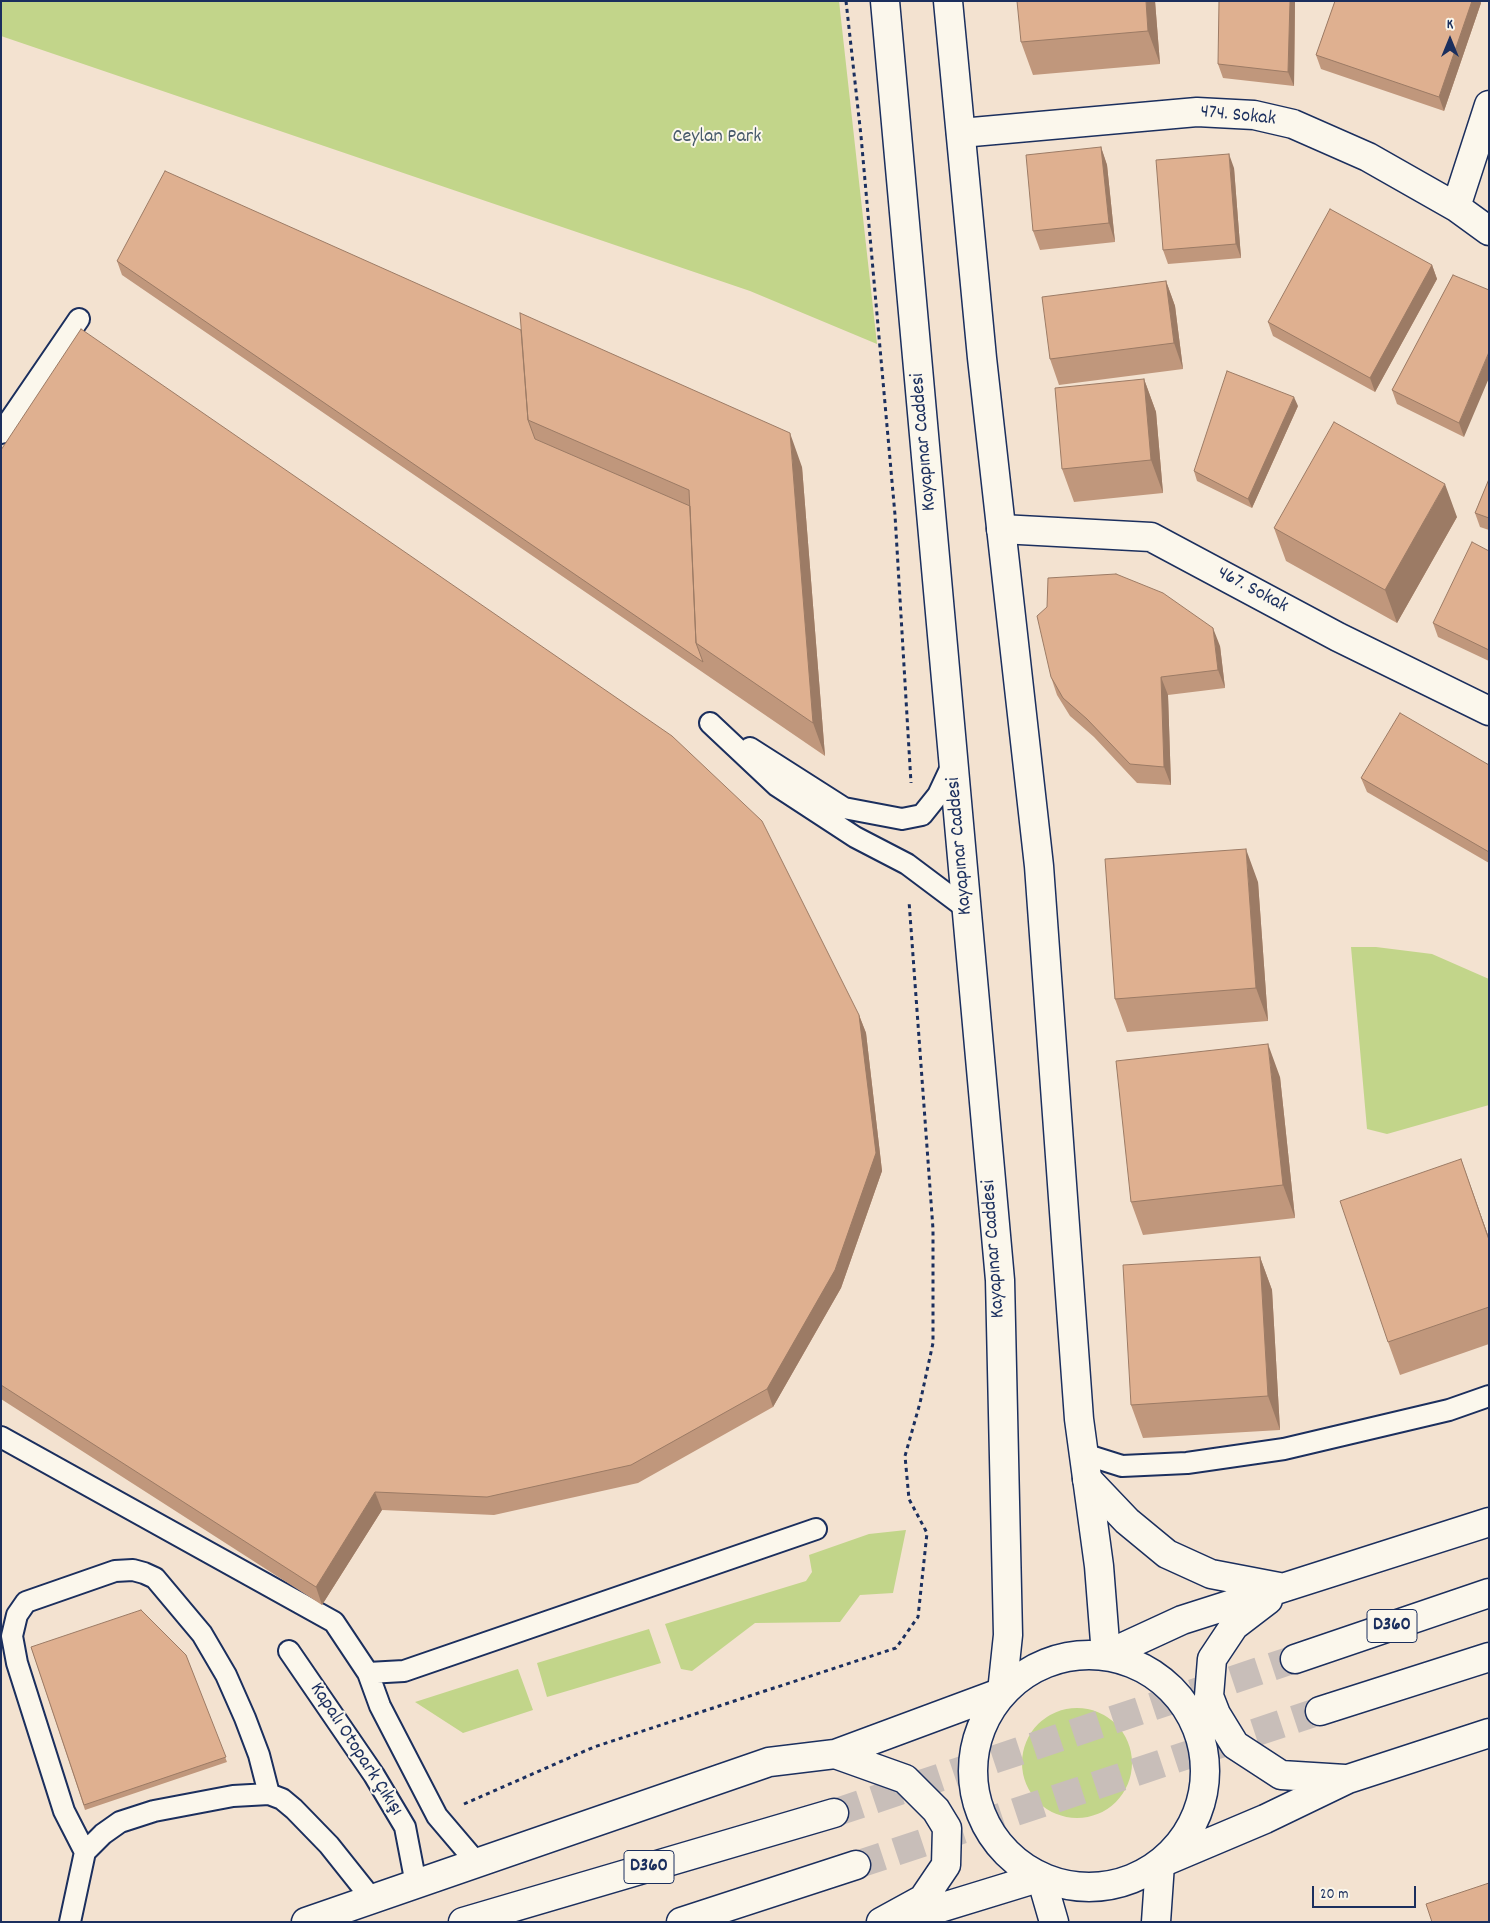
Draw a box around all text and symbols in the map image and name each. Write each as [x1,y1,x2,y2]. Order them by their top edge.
north arrow [1425,15,1475,65]
text: K [1447,15,1453,35]
street label: 474. Sokak [1199,101,1277,133]
park label: Ceylan Park [673,126,761,150]
street label: Kayapınar Caddesi [907,372,943,512]
street label: 467. Sokak [1212,562,1292,620]
street label: Kayapınar Caddesi [943,776,979,916]
street label: Kayapınar Caddesi [978,1179,1012,1319]
road number: D360 [1367,1610,1417,1642]
street label: Kapalı Otopark Çıkışı [303,1679,407,1821]
road number: D360 [624,1850,674,1884]
scale bar [1315,1876,1419,1908]
text: 20 m [1320,1884,1348,1906]

